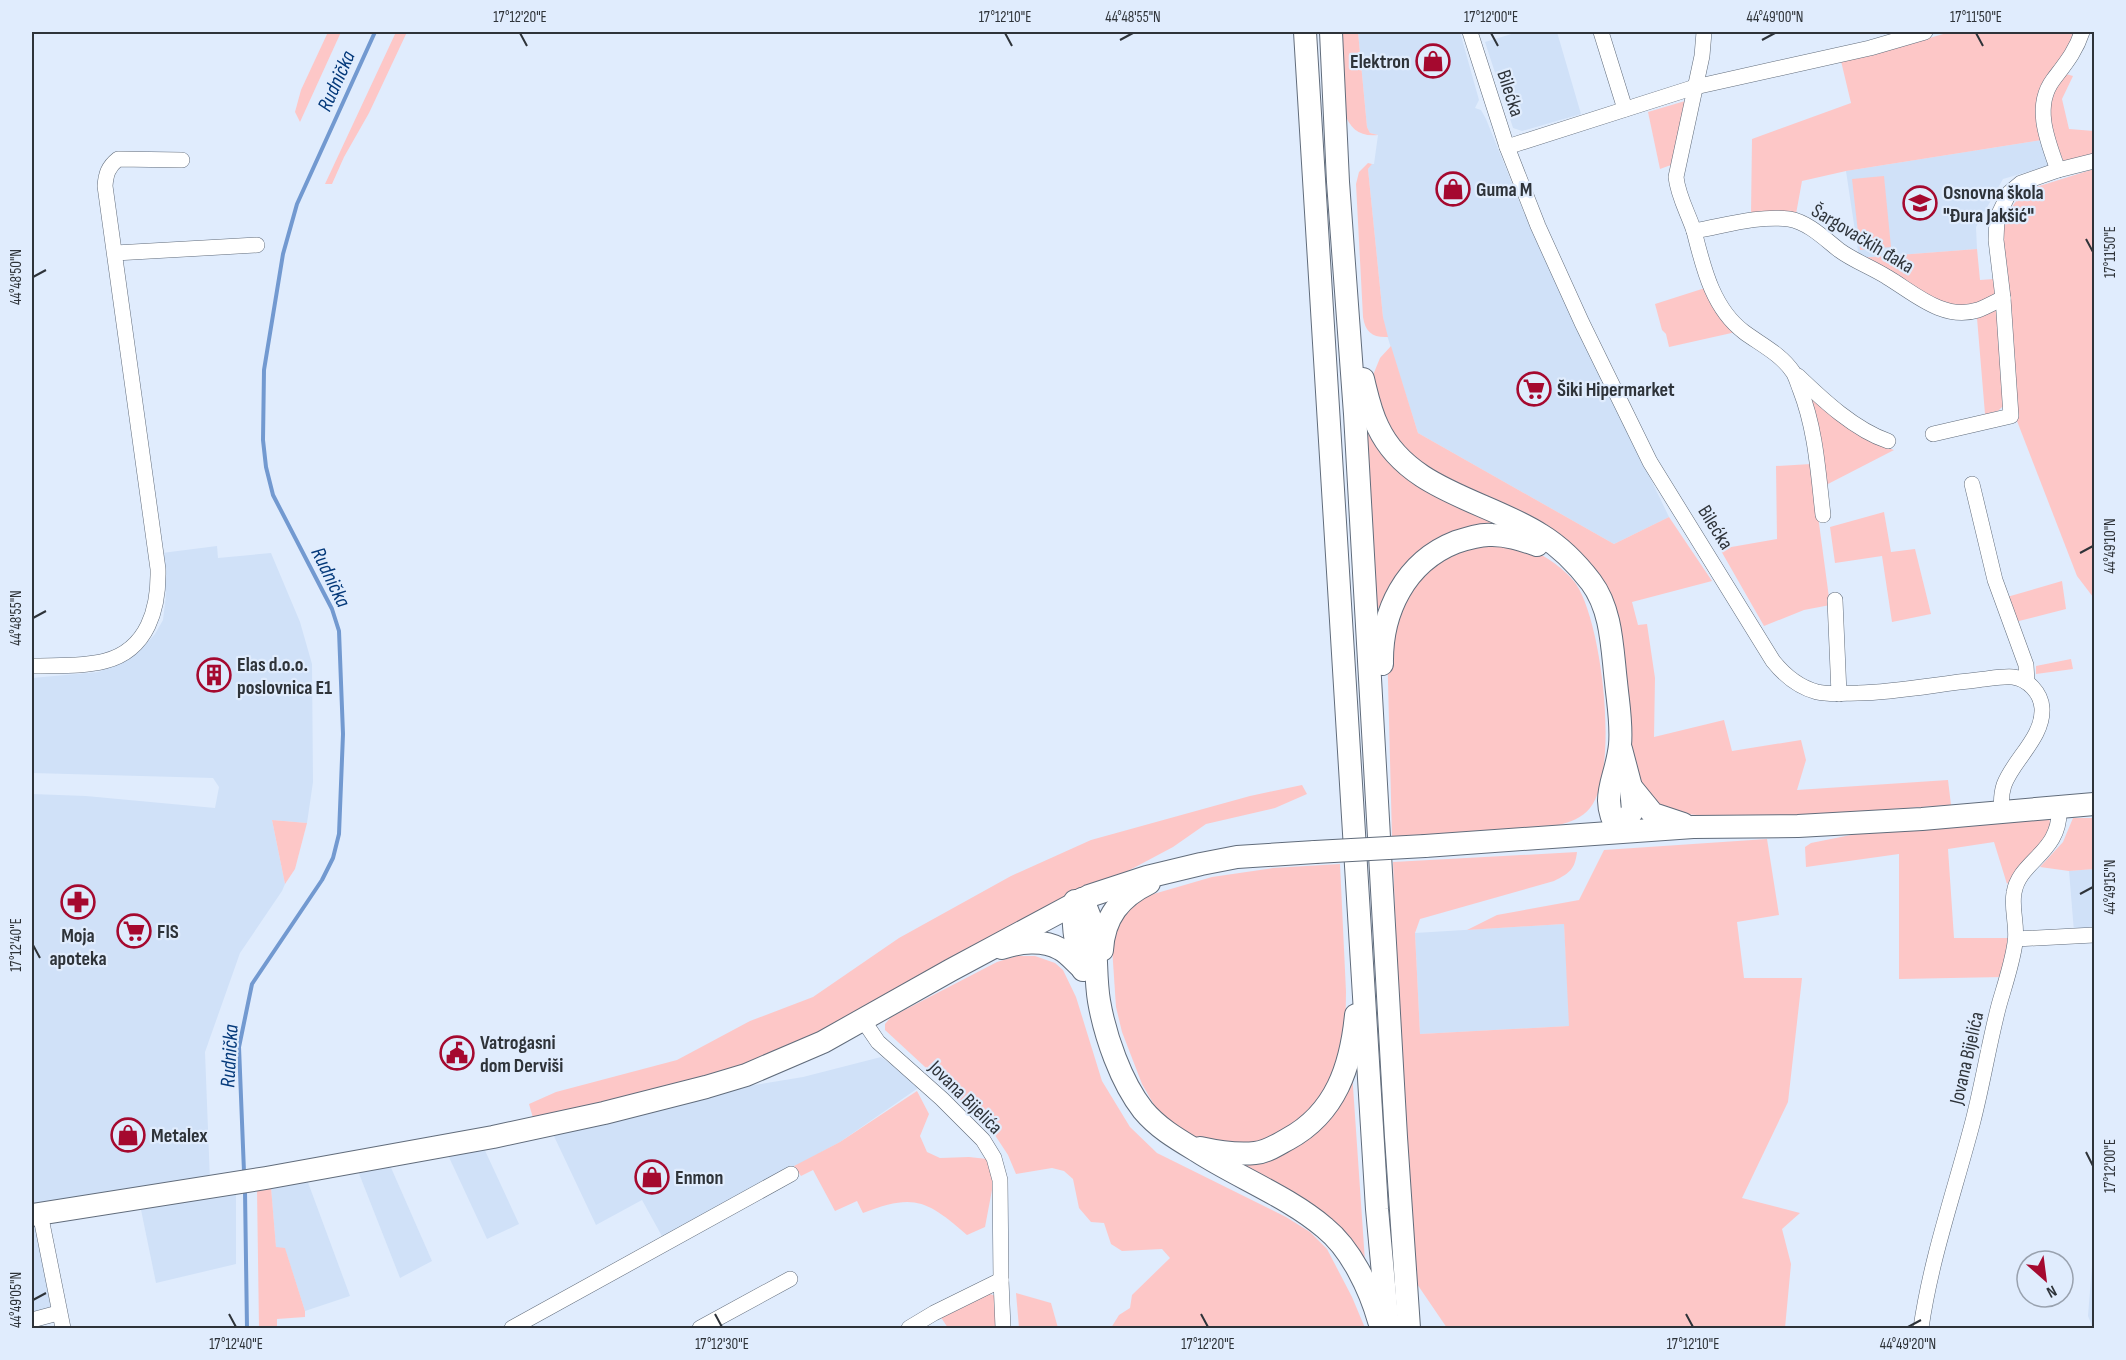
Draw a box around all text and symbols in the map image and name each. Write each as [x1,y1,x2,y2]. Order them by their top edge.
text: 17°12'20"E [493,8,547,27]
text: 17°12'10"E [979,8,1031,27]
text: 44°48'55"N [1105,8,1161,27]
text: 17°12'00"E [1464,8,1518,27]
text: 44°49'00"N [1747,8,1803,27]
text: 17°11'50"E [1950,8,2002,27]
shop icon: Elektron [1415,43,1451,79]
water label: Rudnička [312,47,361,115]
place label: Elektron [1350,50,1410,74]
street label: Bilećka [1491,67,1529,120]
shop icon: Guma M [1435,171,1471,207]
place label: Guma M [1476,178,1532,202]
place label: Osnovna škola "Đura Jakšić" [1943,181,2044,228]
school or university icon: Osnovna škola "Đura Jakšić" [1902,185,1938,221]
street label: Šargovačkih đaka [1807,199,1918,279]
text: 17°11'50"E [2101,226,2120,278]
text: 44°48'50"N [7,249,26,305]
supermarket icon: Šiki Hipermarket [1516,371,1552,407]
place label: Šiki Hipermarket [1557,378,1675,402]
street label: Bilećka [1692,501,1738,554]
text: 44°49'10"N [2101,518,2120,574]
water label: Rudnička [305,543,356,612]
text: 44°48'55"N [7,590,26,646]
place label: Elas d.o.o. poslovnica E1 [237,653,332,700]
building icon: Elas d.o.o. poslovnica E1 [196,657,232,693]
text: 44°49'15"N [2101,860,2120,914]
pharmacy icon: Moja apoteka [60,884,96,920]
supermarket icon: FIS [116,913,152,949]
text: 17°12'40"E [7,918,26,972]
place label: FIS [157,920,179,944]
place label: Moja apoteka [49,924,107,971]
street label: Jovana Bijelića [1944,1010,1989,1108]
water label: Rudnička [215,1023,244,1088]
place label: Vatrogasni dom Derviši [480,1031,563,1078]
public building icon: Vatrogasni dom Derviši [439,1035,475,1071]
street label: Jovana Bijelića [923,1055,1007,1140]
shop icon: Metalex [110,1117,146,1153]
place label: Metalex [151,1124,208,1148]
text: 17°12'00"E [2101,1139,2120,1193]
shop icon: Enmon [634,1159,670,1195]
place label: Enmon [675,1166,723,1190]
north arrow [2015,1249,2075,1309]
text: 44°49'05"N [7,1272,26,1328]
text: N [2043,1281,2060,1301]
text: 17°12'40"E [209,1335,263,1354]
text: 17°12'30"E [695,1335,749,1354]
text: 17°12'20"E [1181,1335,1235,1354]
text: 17°12'10"E [1667,1335,1719,1354]
text: 44°49'20"N [1880,1335,1936,1354]

